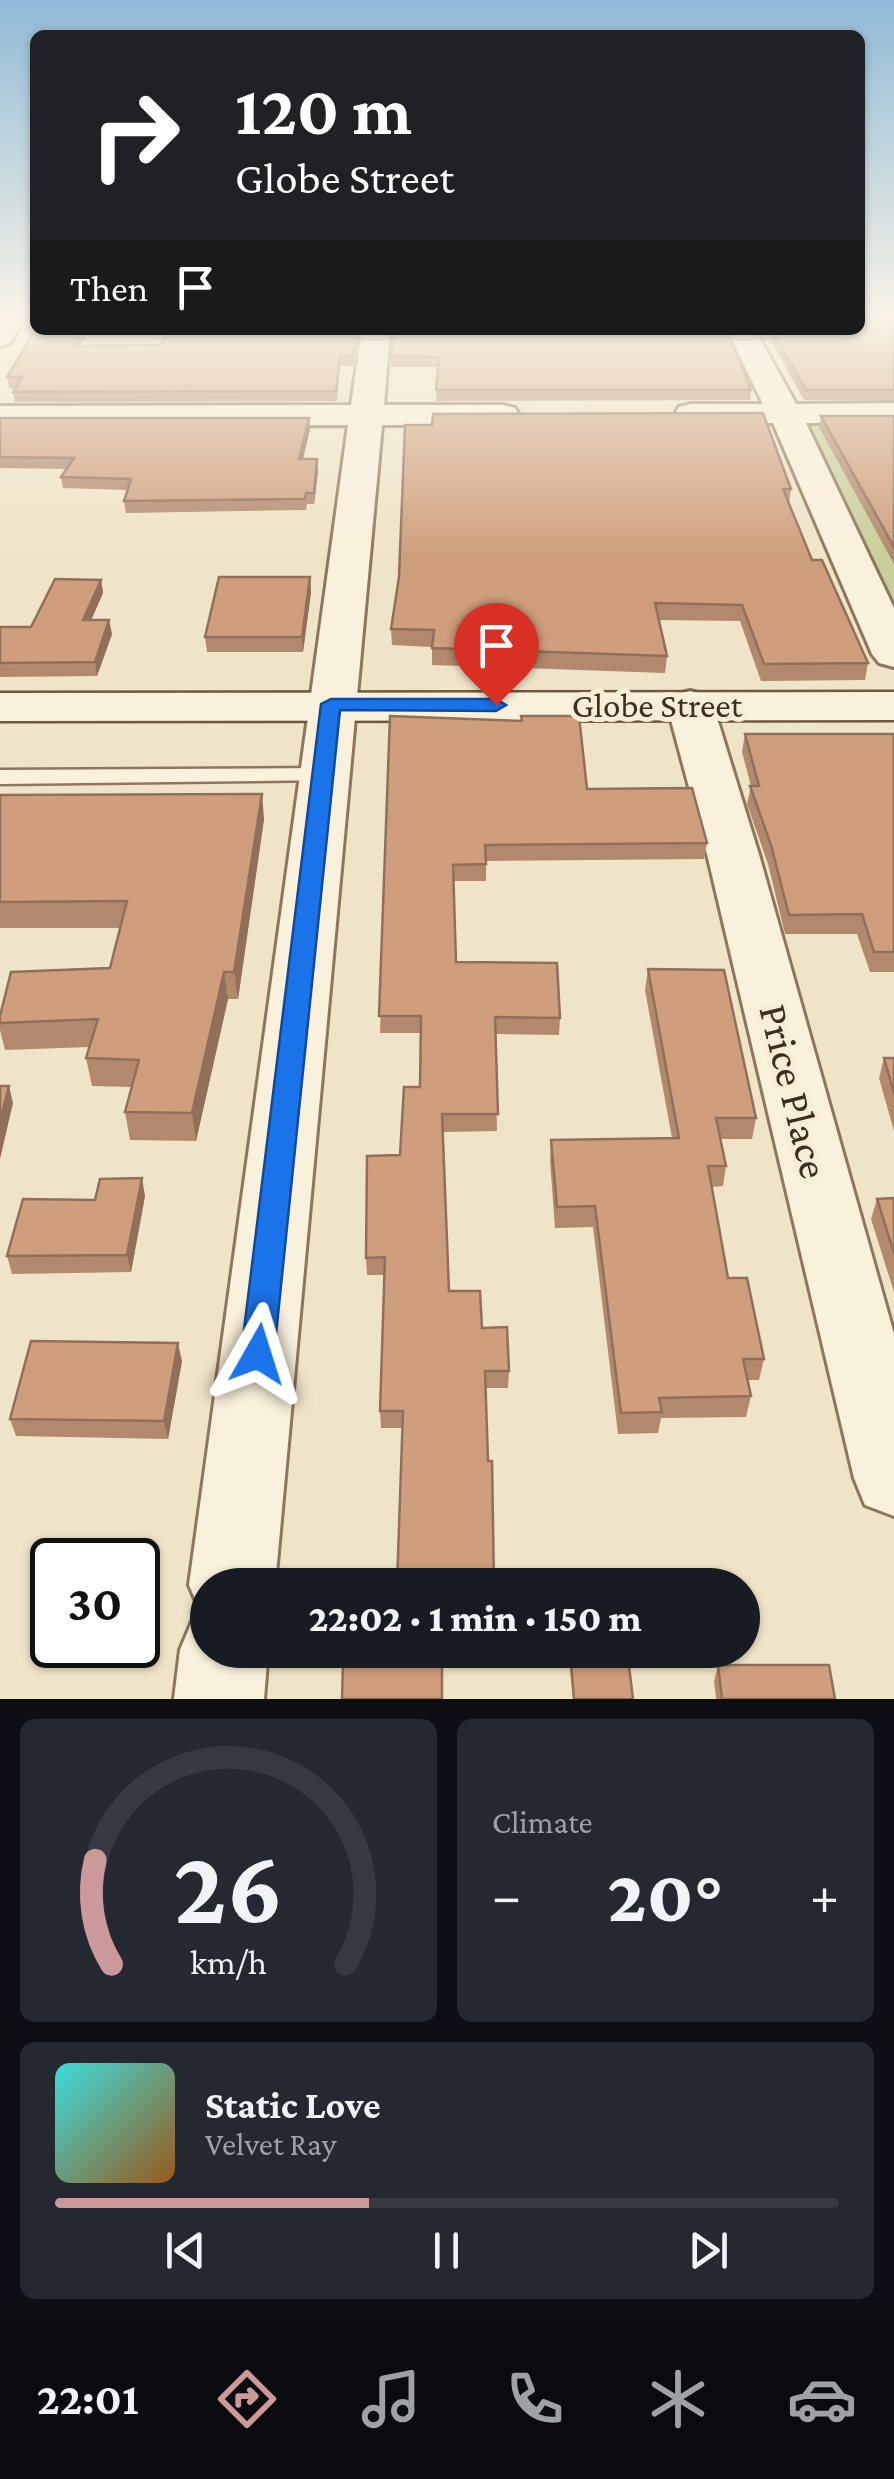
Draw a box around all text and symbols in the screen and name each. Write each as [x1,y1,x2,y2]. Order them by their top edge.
icon: right [70,70,200,200]
text: 120 m [235,71,412,149]
text: Globe Street [235,153,454,203]
icon: arrive [168,260,223,315]
text: Then [70,267,148,309]
pin [454,603,539,706]
icon: arrive [469,618,524,673]
street label: Globe Street [572,686,743,725]
street label: Price Place [750,999,839,1183]
position arrow [206,1302,310,1406]
speed limit sign: 30 [30,1538,160,1668]
text: 22:02 · 1 min · 150 m [309,1597,641,1639]
text: Climate [492,1804,593,1840]
text: 26 [174,1829,283,1944]
text: 20° [607,1854,724,1937]
text: − [492,1865,521,1926]
text: + [810,1865,839,1926]
text: km/h [190,1942,267,1982]
text: Static Love [205,2084,381,2126]
text: Velvet Ray [205,2126,336,2162]
icon: previous [158,2223,213,2278]
icon: pause [419,2223,474,2278]
icon: next [681,2223,736,2278]
icon: directions [212,2364,282,2434]
icon: music [356,2364,426,2434]
icon: phone [500,2364,570,2434]
icon: climate [643,2364,713,2434]
icon: car [787,2364,857,2434]
text: 22:01 [37,2374,139,2424]

